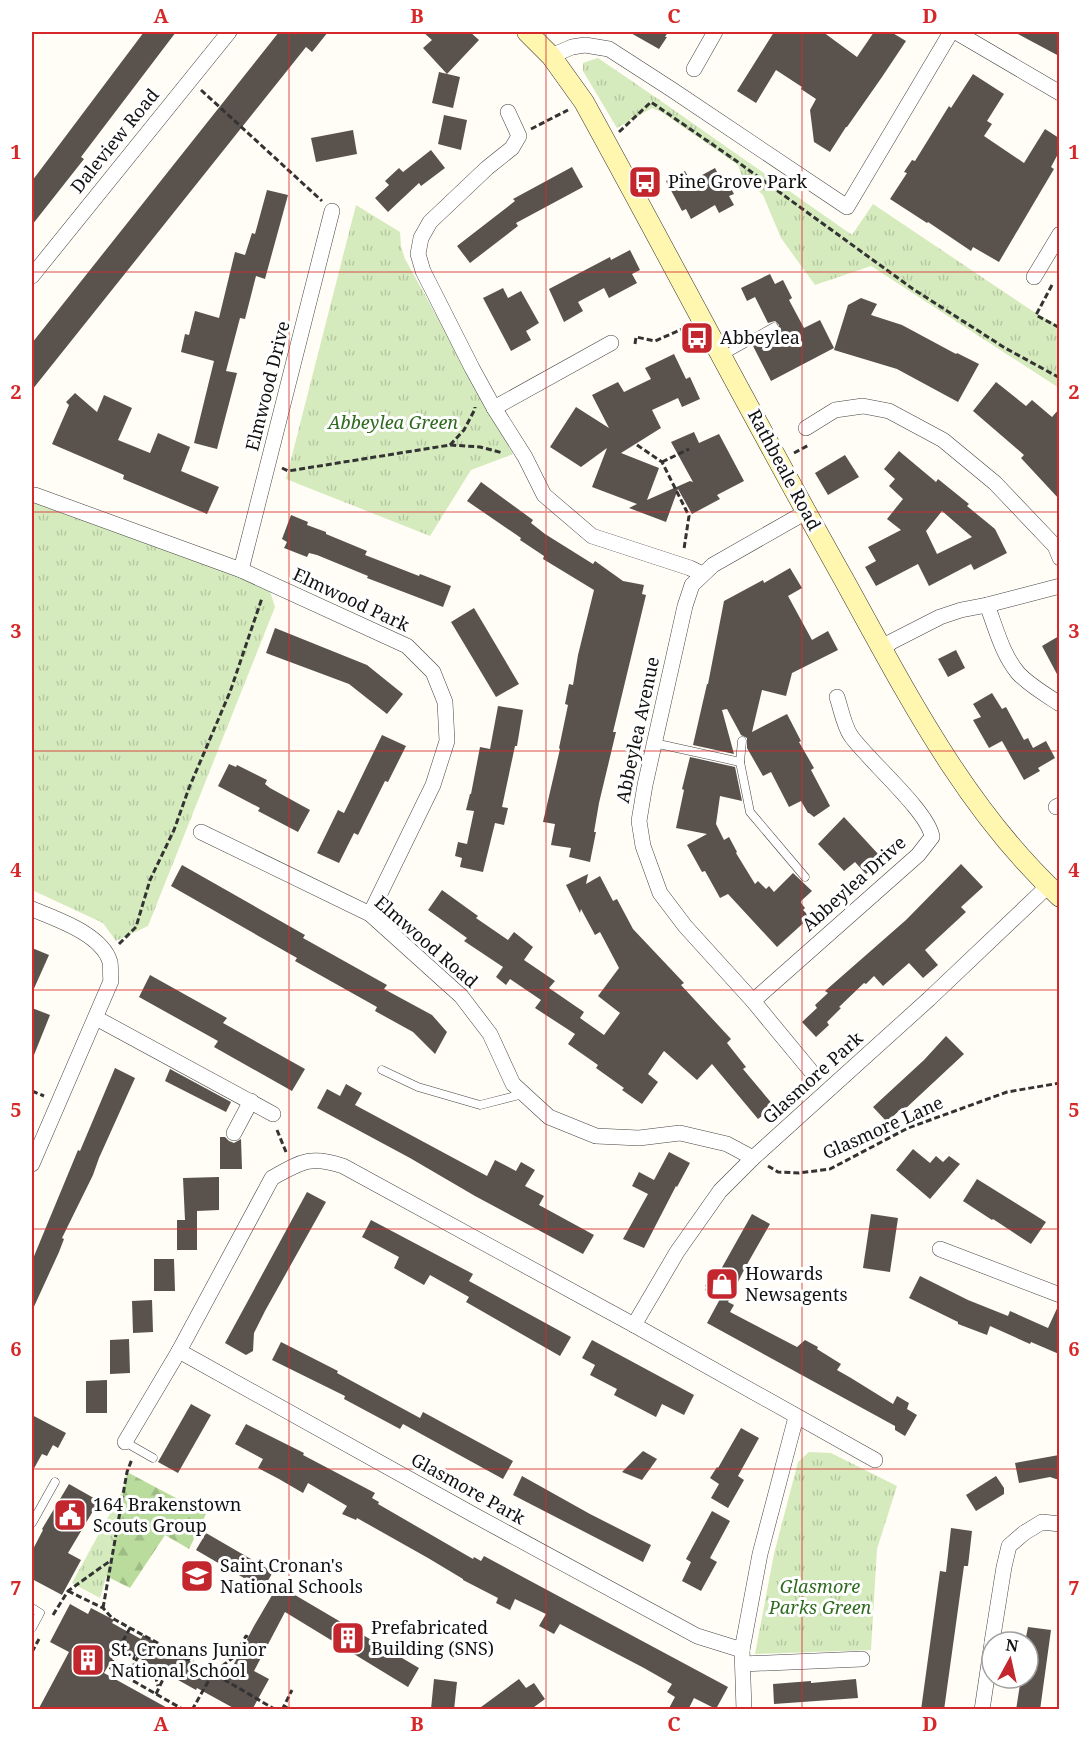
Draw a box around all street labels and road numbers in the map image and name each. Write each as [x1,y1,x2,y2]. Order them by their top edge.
street label: Daleview Road [65,83,164,198]
street label: Elmwood Drive [239,318,295,453]
street label: Rathbeale Road [743,405,827,534]
street label: Elmwood Park [289,562,414,637]
street label: Abbeylea Avenue [610,654,664,805]
street label: Abbeylea Drive [796,830,910,936]
street label: Elmwood Road [370,890,483,993]
street label: Glasmore Park [757,1026,868,1129]
street label: Glasmore Lane [819,1090,947,1164]
street label: Glasmore Park [407,1447,530,1530]

